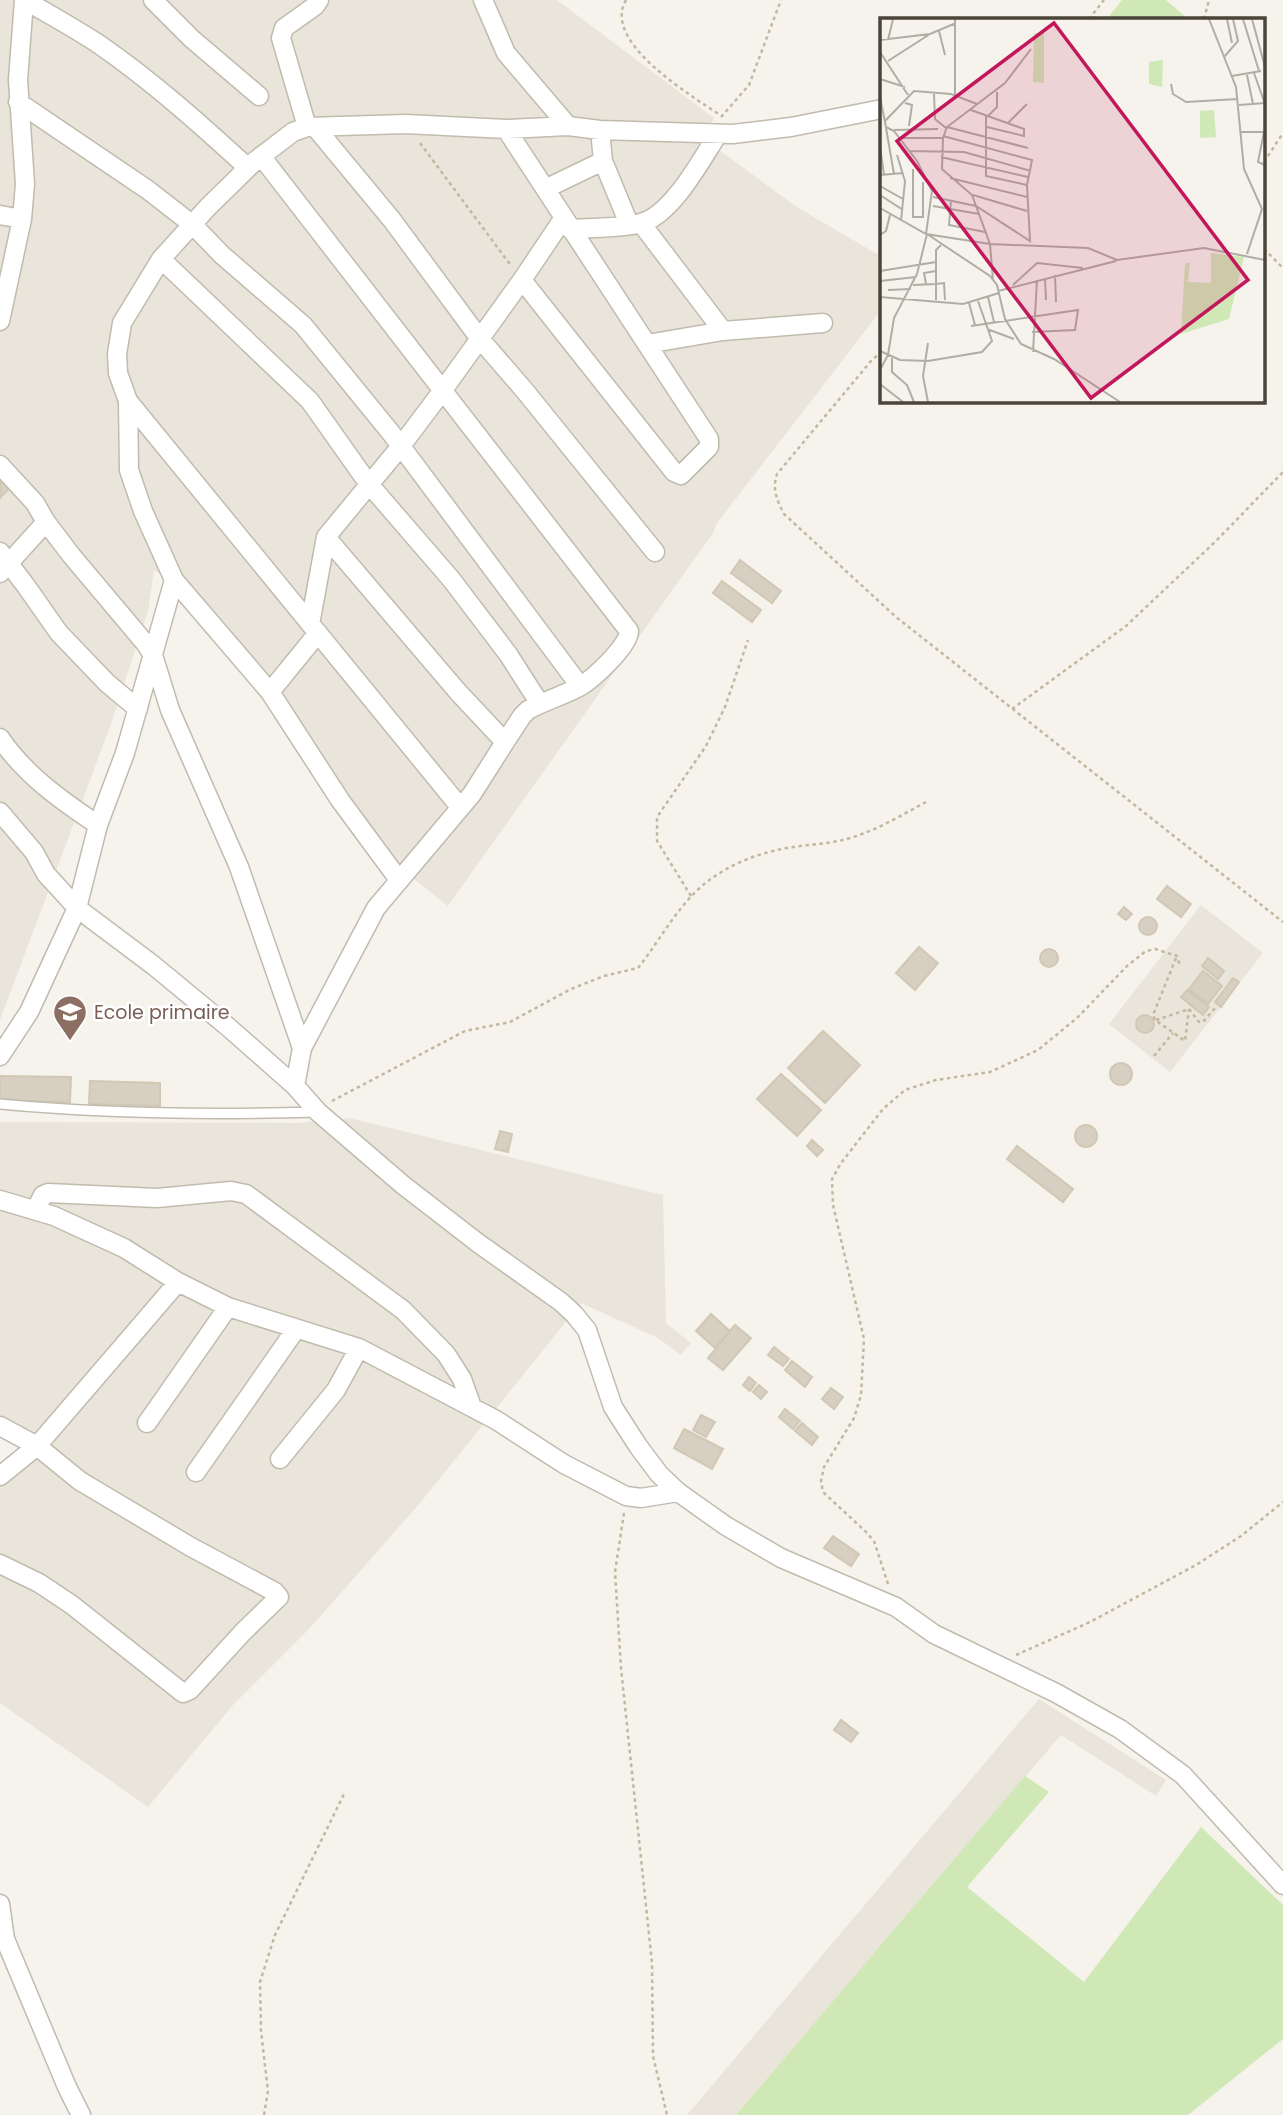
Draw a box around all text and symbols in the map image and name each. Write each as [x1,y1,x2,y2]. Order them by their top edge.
inset map [880,18,1266,402]
school or university icon: Ecole primaire [51,993,89,1042]
place label: Ecole primaire [94,999,230,1026]

